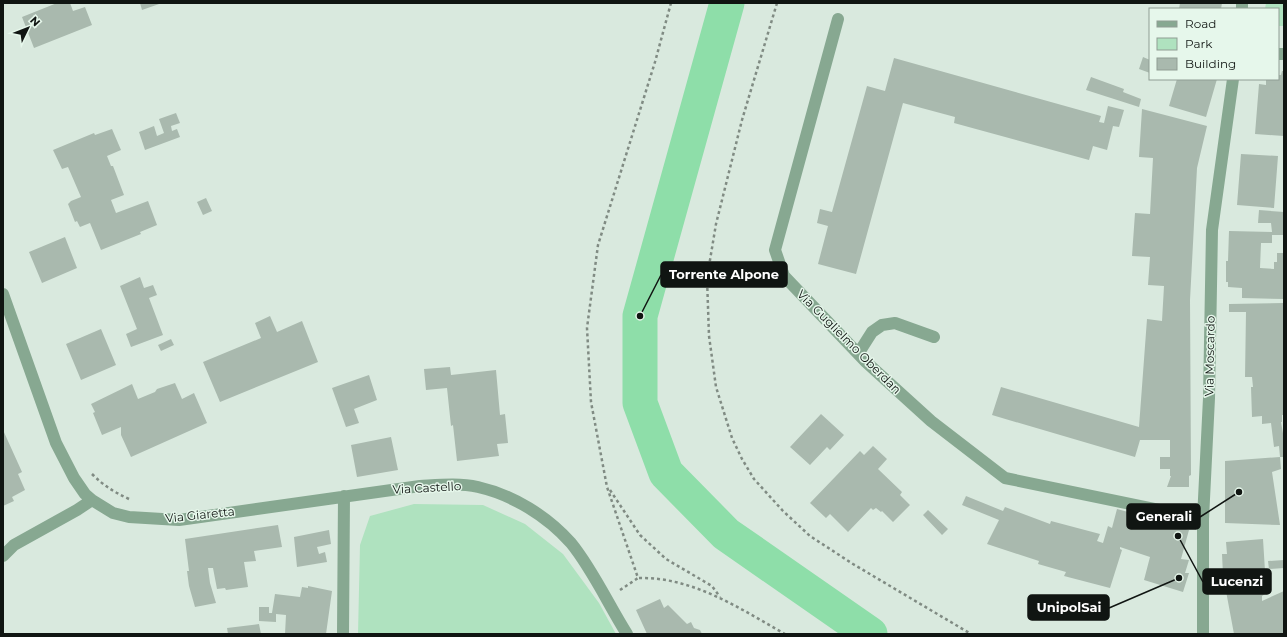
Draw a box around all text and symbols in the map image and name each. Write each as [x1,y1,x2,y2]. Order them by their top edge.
north arrow [8,8,48,48]
legend [1149,8,1279,80]
text: N [27,13,43,29]
text: Road [1185,16,1216,31]
text: Park [1185,36,1213,51]
text: Building [1185,56,1236,71]
callout: Torrente Alpone [661,262,787,287]
text: Torrente Alpone [669,266,779,282]
street label: Via Guglielmo Oberdan [794,287,904,397]
street label: Via Moscardo [1201,316,1218,396]
street label: Via Castello [392,478,462,497]
street label: Via Giaretta [165,503,235,526]
callout: Generali [1127,504,1200,529]
text: Generali [1136,508,1192,524]
callout: Lucenzi [1203,569,1271,594]
text: Lucenzi [1211,573,1263,589]
callout: UnipolSai [1028,595,1109,620]
text: UnipolSai [1037,599,1101,615]

